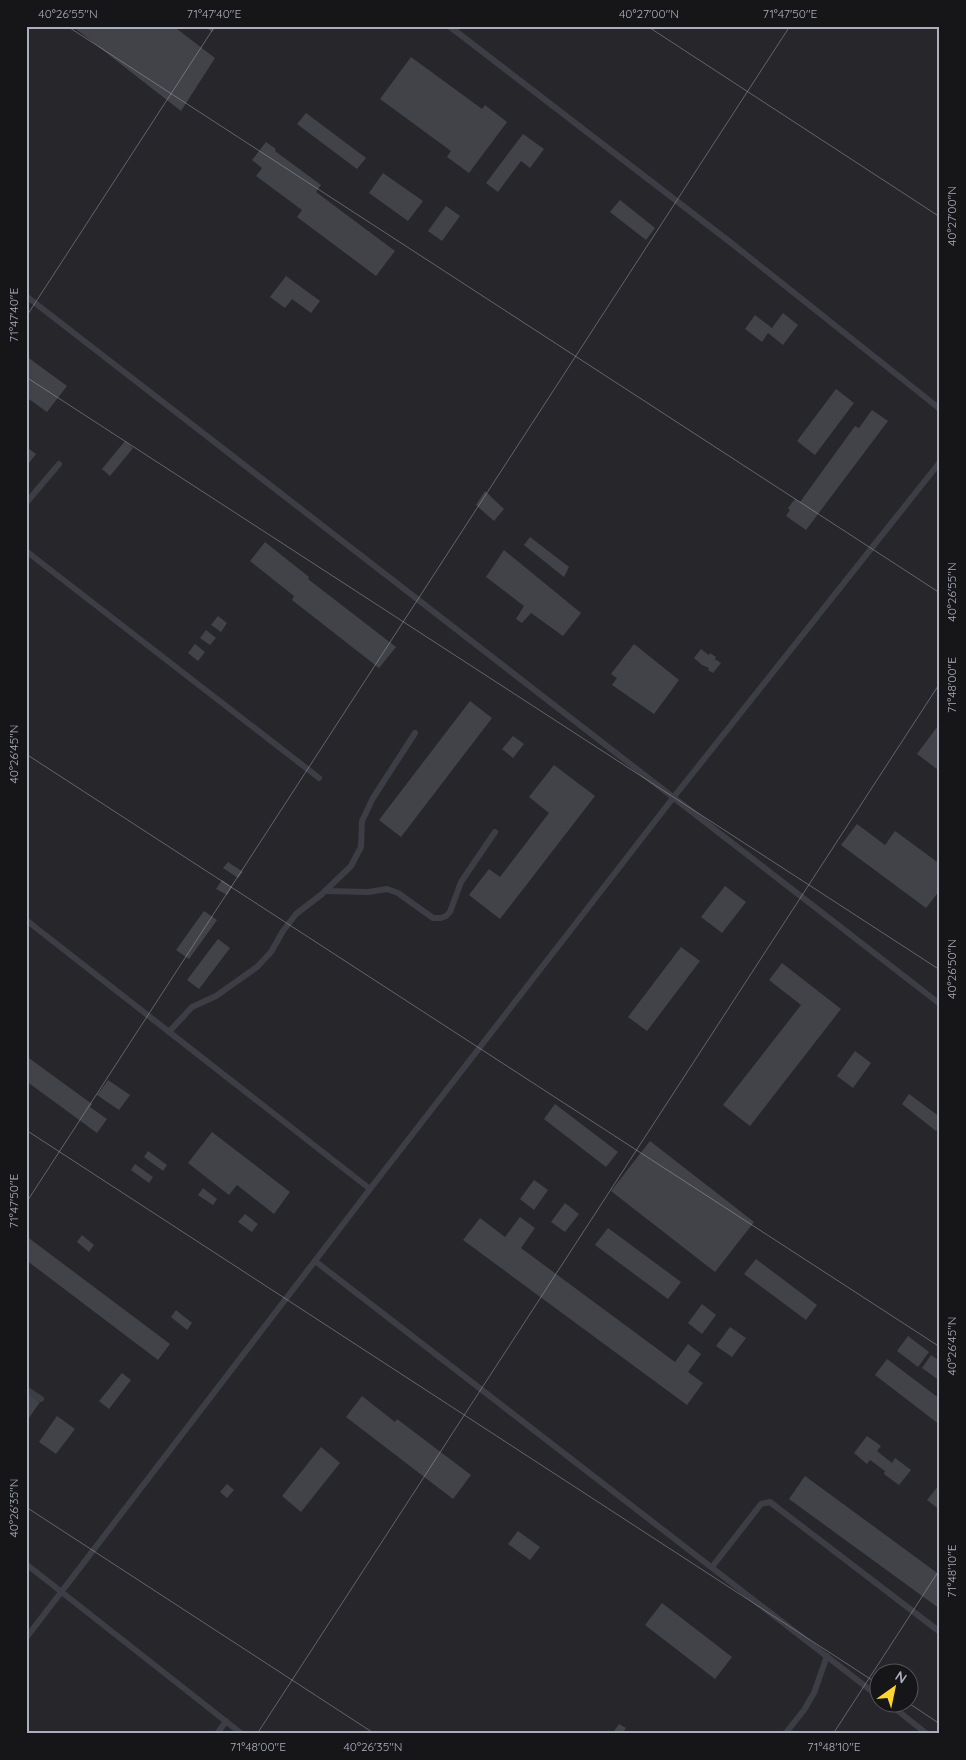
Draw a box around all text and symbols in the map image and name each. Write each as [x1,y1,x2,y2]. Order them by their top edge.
text: 40°26'55"N [38,6,98,21]
text: 71°47'40"E [187,6,241,21]
text: 40°27'00"N [619,6,679,21]
text: 71°47'50"E [763,6,818,21]
text: 40°27'00"N [944,186,959,246]
text: 71°47'40"E [6,288,21,342]
text: 40°26'55"N [944,562,959,622]
text: 71°48'00"E [944,657,959,713]
text: 40°26'45"N [6,724,21,784]
text: 40°26'50"N [944,939,959,999]
text: 71°47'50"E [6,1173,21,1228]
text: 40°26'45"N [944,1316,959,1376]
text: 40°26'35"N [6,1478,21,1538]
text: 71°48'10"E [944,1544,959,1598]
north arrow [868,1662,918,1712]
text: N [892,1667,910,1687]
text: 71°48'00"E [230,1739,286,1754]
text: 40°26'35"N [343,1739,403,1754]
text: 71°48'10"E [807,1739,861,1754]

